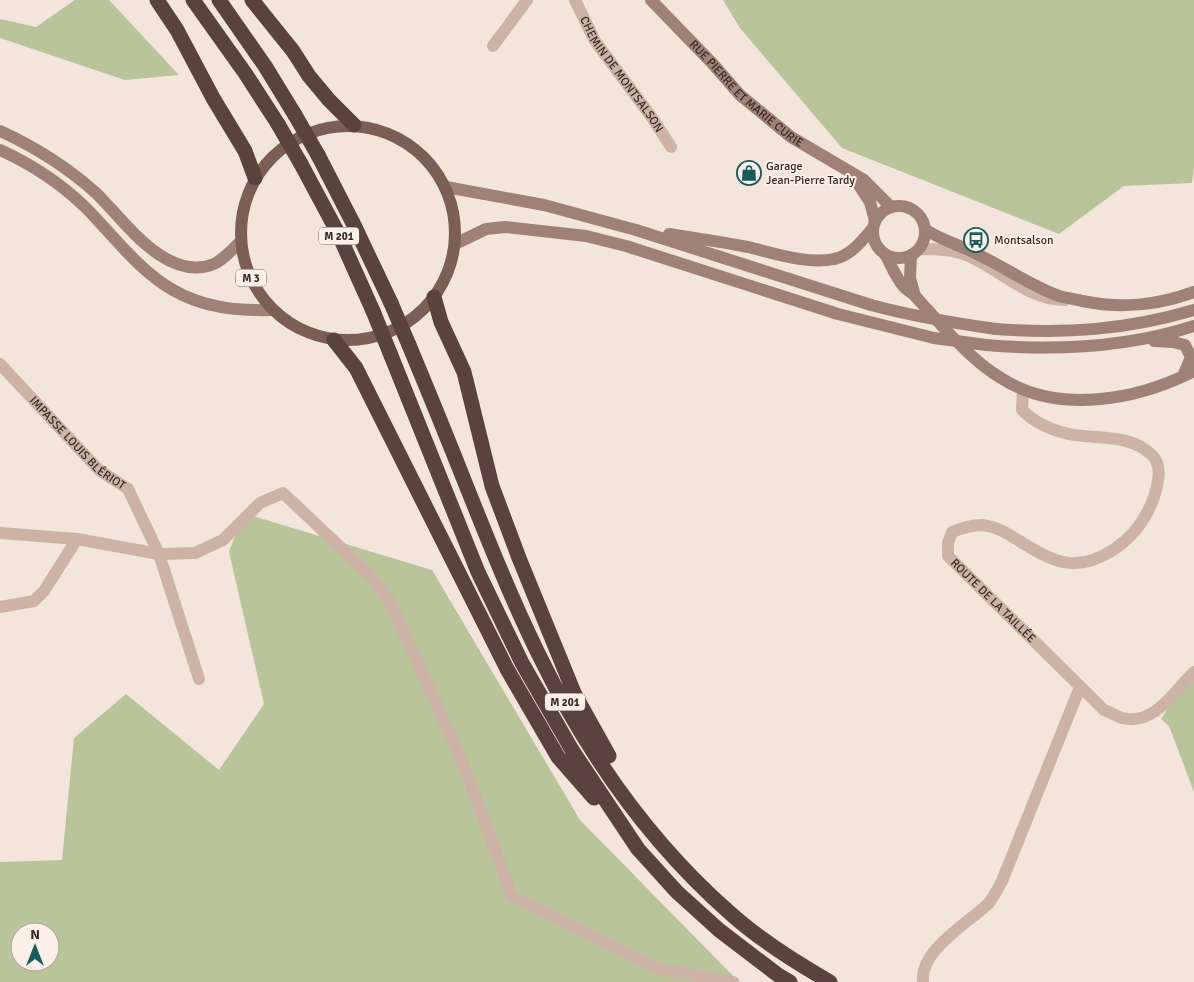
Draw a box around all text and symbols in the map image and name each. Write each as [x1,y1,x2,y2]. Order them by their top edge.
street label: CHEMIN DE MONTSALSON [577,14,667,135]
street label: RUE PIERRE ET MARIE CURIE [686,37,806,150]
place label: Garage Jean-Pierre Tardy [766,159,855,188]
shop icon: Garage Jean-Pierre Tardy [736,160,762,186]
bus stop icon: Montsalson [963,227,989,253]
road number: M 201 [319,228,359,245]
place label: Montsalson [994,233,1054,248]
road number: M 3 [236,270,266,286]
street label: IMPASSE LOUIS BLÉRIOT [26,393,129,493]
street label: ROUTE DE LA TAILLÉE [947,555,1039,646]
road number: M 201 [545,694,585,710]
north arrow [10,922,60,972]
text: N [30,926,40,943]

